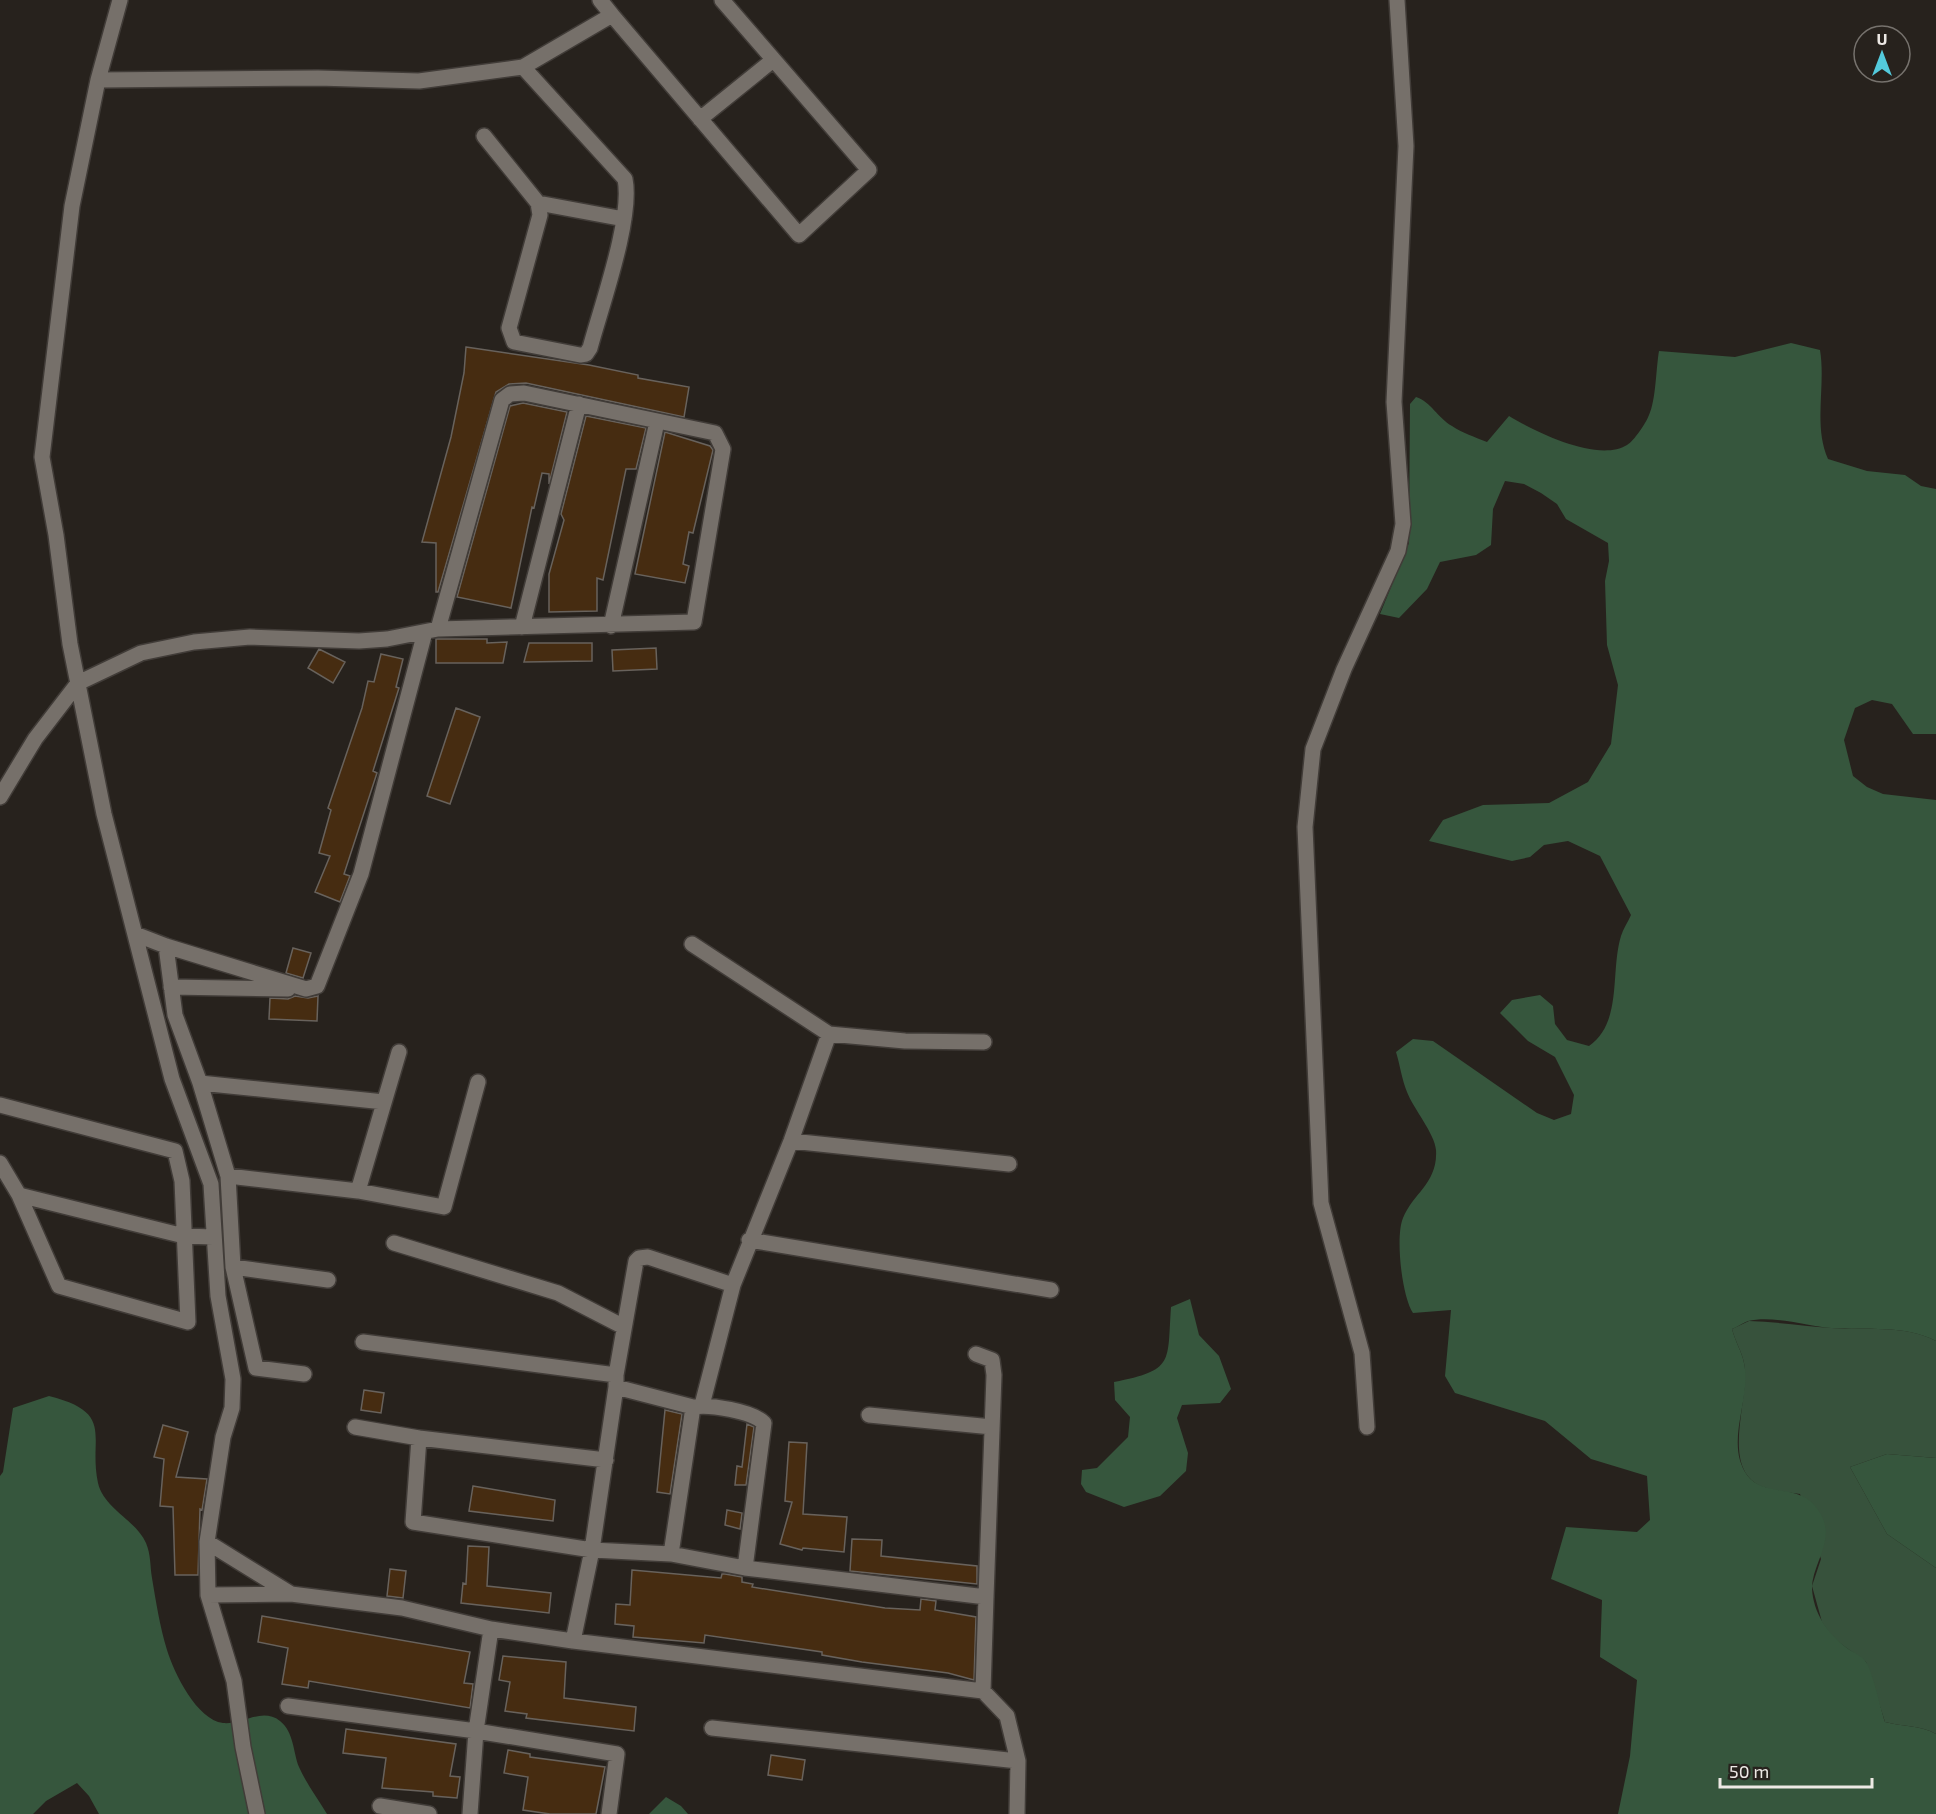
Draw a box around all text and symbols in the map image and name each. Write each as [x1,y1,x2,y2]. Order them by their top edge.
north arrow [1852,24,1912,84]
text: U [1877,29,1887,48]
scale bar [1720,1751,1872,1789]
text: 50 m [1729,1760,1769,1782]

